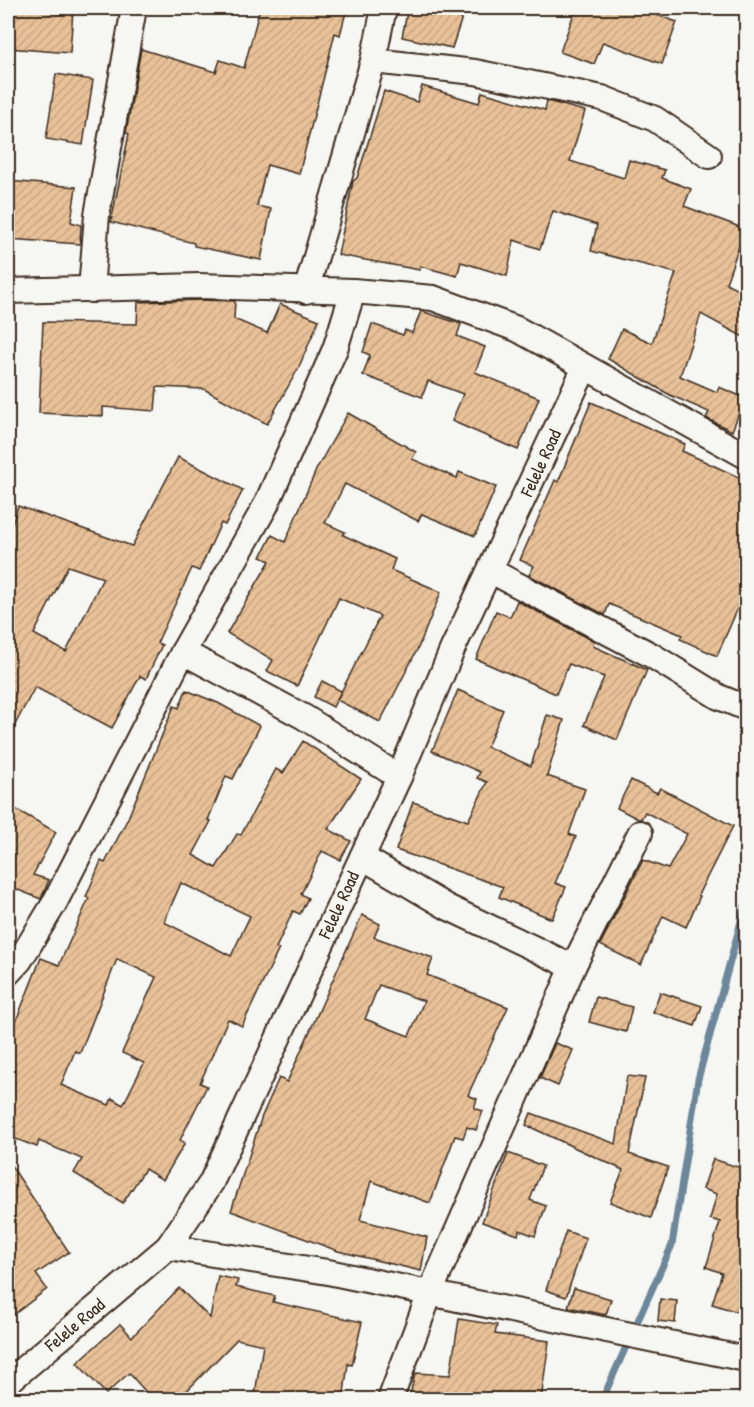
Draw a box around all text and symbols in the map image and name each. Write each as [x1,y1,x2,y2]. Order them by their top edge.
street label: Felele Road [514,425,567,501]
street label: Felele Road [312,867,365,943]
street label: Felele Road [39,1292,110,1358]

